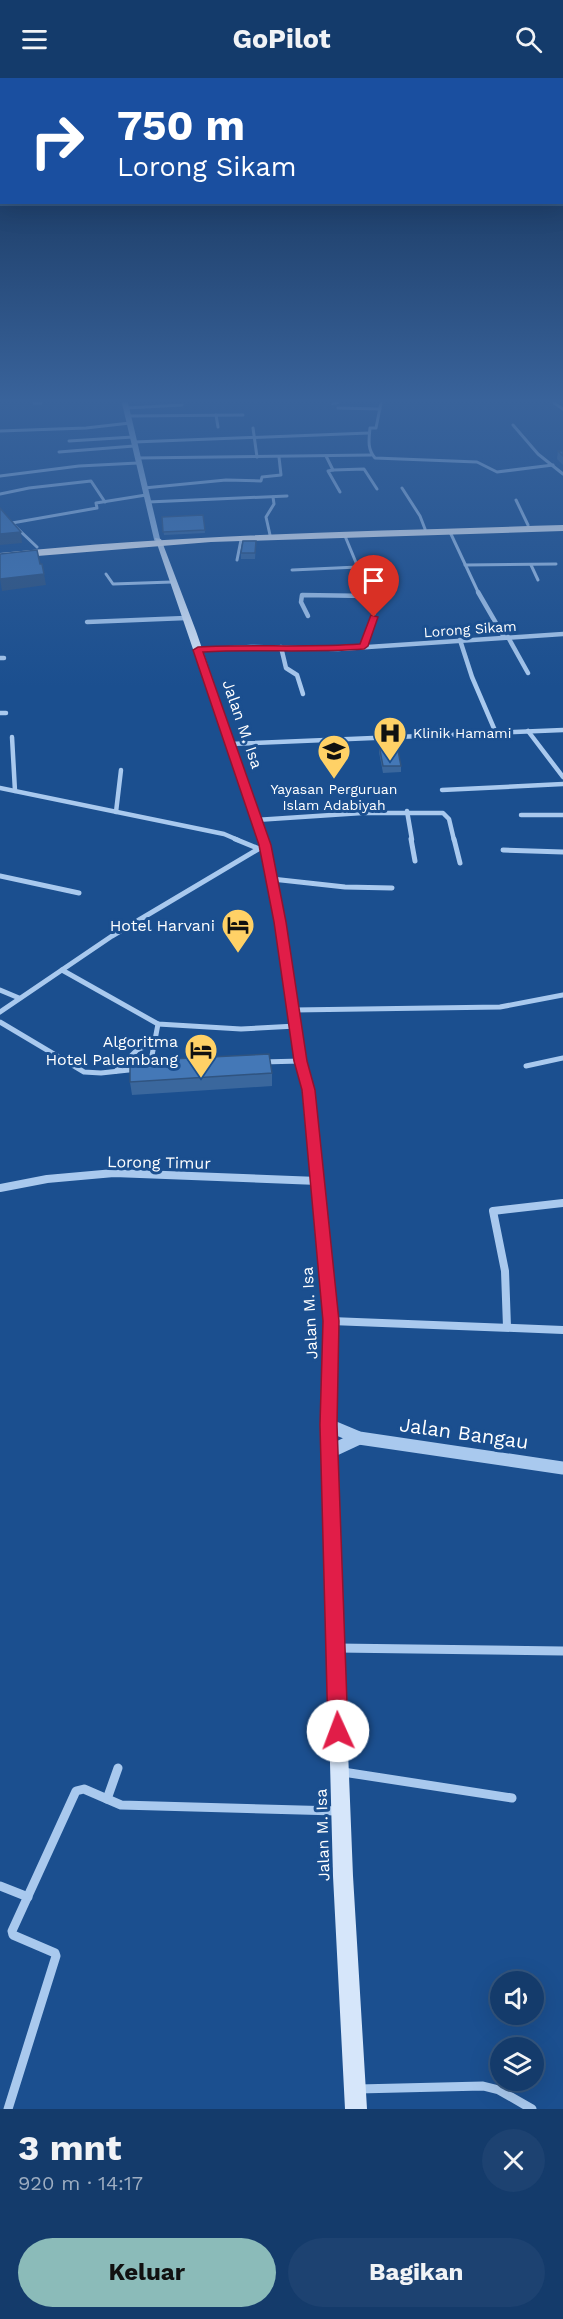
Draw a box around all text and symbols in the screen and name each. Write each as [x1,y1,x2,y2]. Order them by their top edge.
icon: menu [18,23,51,56]
text: GoPilot [232,23,331,55]
icon: search [512,23,545,56]
text: 750 m [117,101,245,150]
icon: right [18,102,96,180]
text: Lorong Sikam [117,151,296,183]
pin [348,555,399,617]
icon: arrive [357,564,390,597]
street label: Lorong Sikam [423,618,517,640]
street label: Jalan M. Isa [218,677,267,771]
hospital icon: Klinik Hamami [372,715,408,762]
place label: Klinik Hamami [413,725,511,741]
school or university icon: Yayasan Perguruan Islam Adabiyah [316,733,352,780]
place label: Yayasan Perguruan Islam Adabiyah [271,781,397,813]
hotel icon: Hotel Harvani [220,907,256,954]
place label: Hotel Harvani [110,916,215,935]
place label: Algoritma Hotel Palembang [46,1032,178,1069]
hotel icon: Algoritma Hotel Palembang [183,1032,219,1079]
street label: Lorong Timur [107,1152,211,1173]
street label: Jalan M. Isa [298,1266,321,1360]
street label: Jalan Bangau [398,1412,530,1454]
position arrow [306,1699,370,1763]
street label: Jalan M. Isa [311,1788,334,1882]
map controls [490,1971,544,2091]
button: sound [490,1971,544,2025]
button: layers [490,2037,544,2091]
text: 3 mnt [18,2127,121,2169]
button: close [482,2129,545,2192]
text: 920 m · 14:17 [18,2171,143,2195]
button: Keluar [18,2238,276,2307]
button: Bagikan [288,2238,545,2307]

